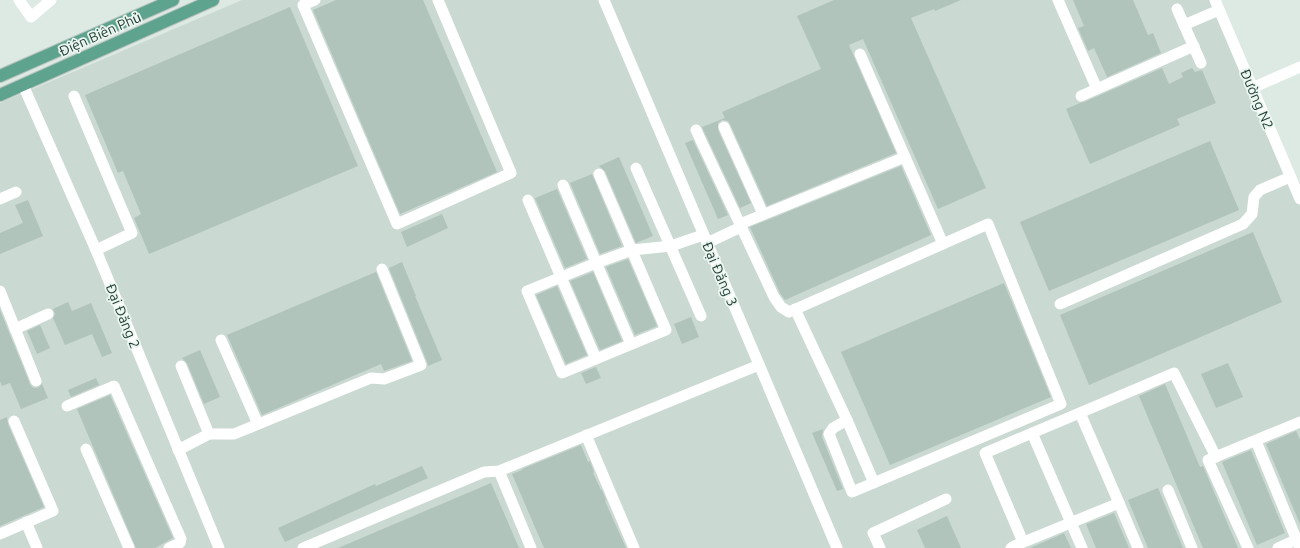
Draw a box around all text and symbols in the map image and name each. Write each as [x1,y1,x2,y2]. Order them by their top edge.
street label: Điện Biên Phủ [57,9,143,59]
street label: Đường N2 [1237,67,1277,131]
street label: Đại Đăng 3 [699,239,741,309]
street label: Đại Đăng 2 [103,281,143,351]

